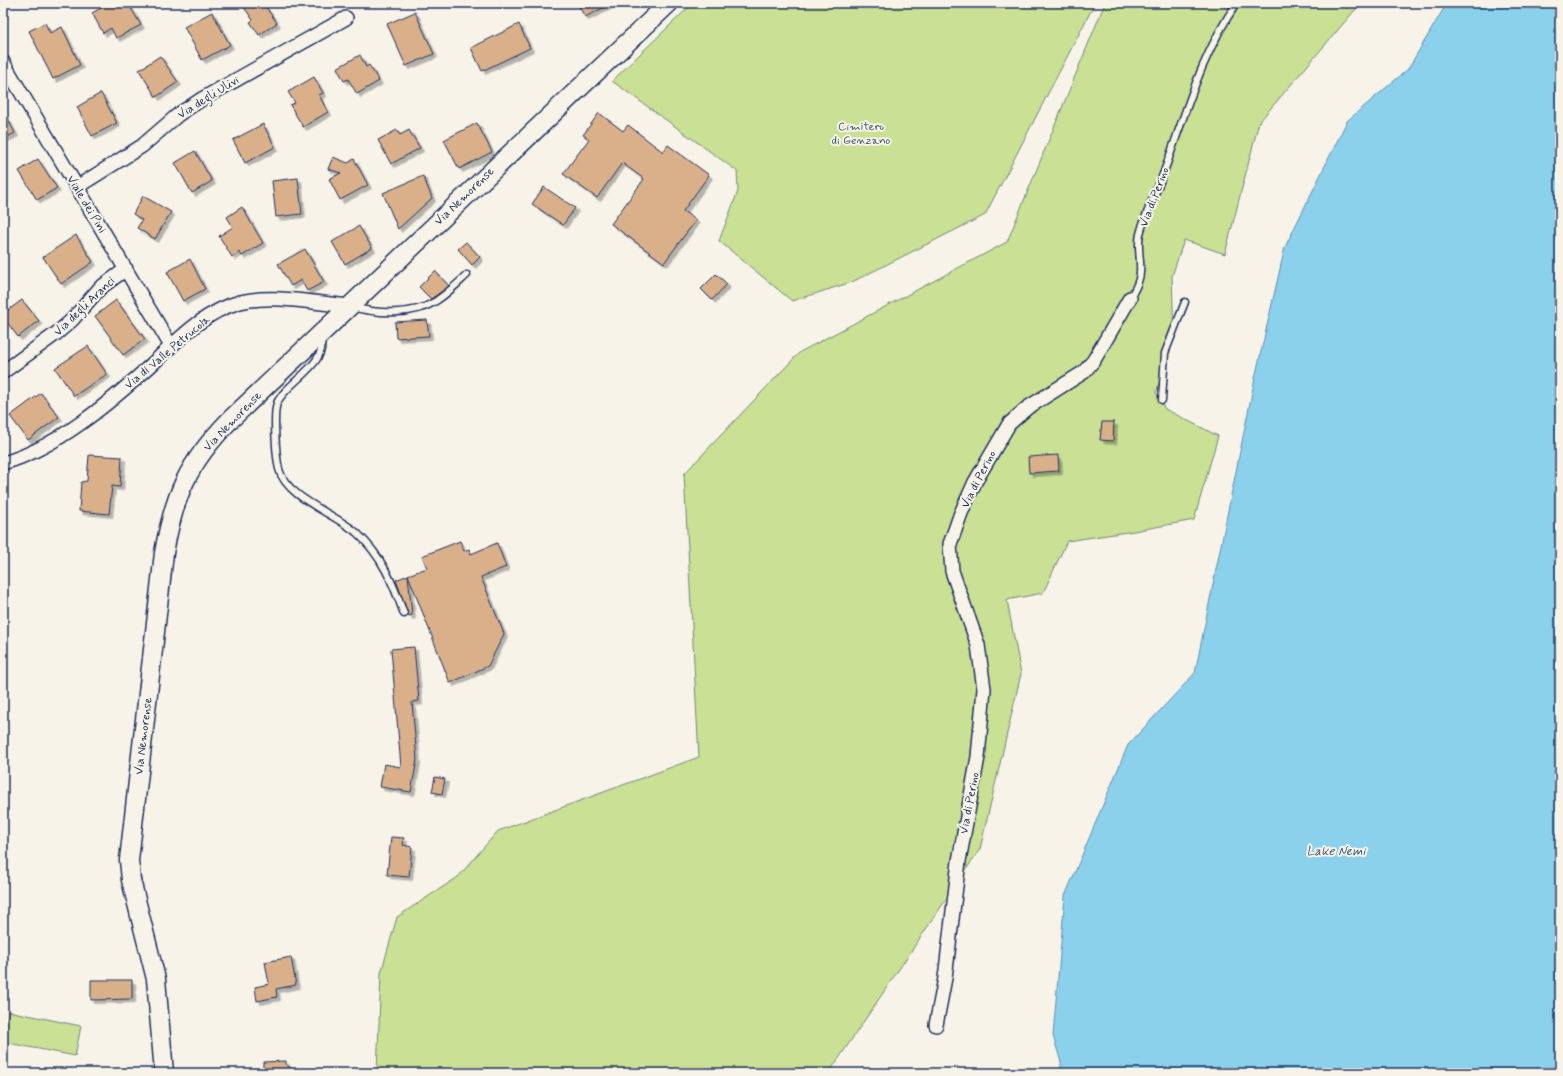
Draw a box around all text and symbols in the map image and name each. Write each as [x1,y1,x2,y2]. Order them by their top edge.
street label: Via degli Ulivi [175,72,243,124]
park label: Cimitero di Genzano [832,119,890,149]
street label: Via Nemorense [431,164,498,229]
street label: Via di Perino [1136,165,1174,229]
street label: Viale dei Pini [63,173,110,236]
street label: Via degli Aranci [51,273,120,341]
street label: Via di Valle Petrucola [122,312,214,393]
street label: Via Nemorense [200,388,266,455]
street label: Via di Perino [958,448,1000,511]
street label: Via Nemorense [131,696,157,776]
street label: Via di Perino [956,771,984,835]
water label: Lake Nemi [1307,843,1366,860]

